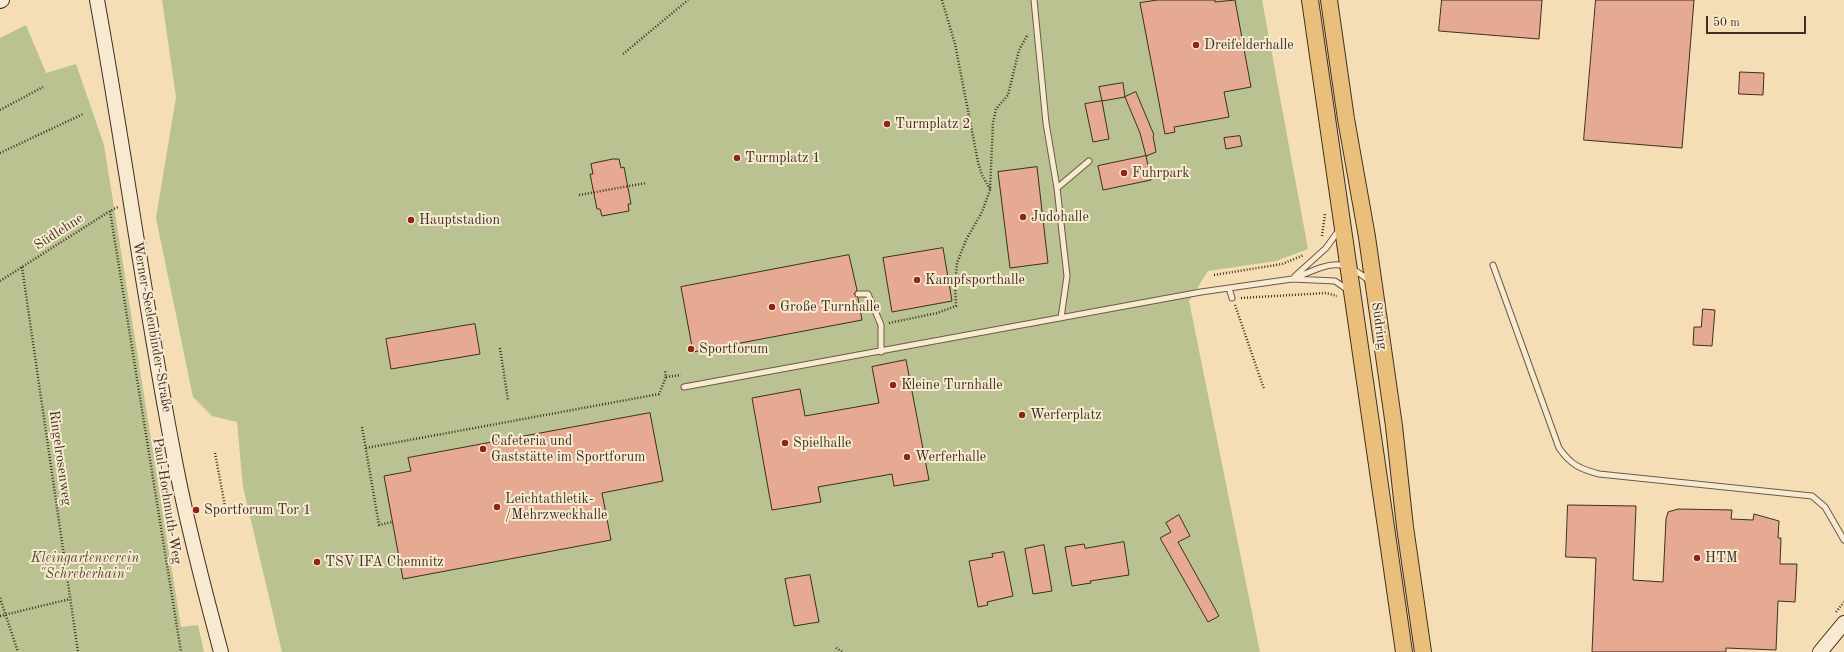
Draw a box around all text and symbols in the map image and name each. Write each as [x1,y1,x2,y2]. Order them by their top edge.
scale bar [1708,8,1808,34]
text: 50 m [1713,17,1740,29]
place label: Dreifelderhalle [1204,37,1294,53]
marker: Dreifelderhalle [1191,40,1201,50]
place label: Turmplatz 2 [895,116,970,132]
marker: Turmplatz 2 [882,119,892,129]
place label: Turmplatz 1 [745,150,820,166]
marker: Turmplatz 1 [732,153,742,163]
place label: Fuhrpark [1132,165,1189,181]
marker: Fuhrpark [1119,168,1129,178]
place label: Judohalle [1031,209,1089,225]
street label: Südlehne [31,210,87,254]
place label: Hauptstadion [419,212,500,228]
marker: Judohalle [1018,212,1028,222]
marker: Hauptstadion [406,215,416,225]
street label: Werner-Seelenbinder-Straße [129,240,175,414]
place label: Kampfsporthalle [925,272,1025,288]
marker: Kampfsporthalle [912,275,922,285]
place label: Große Turnhalle [780,299,880,315]
street label: Südring [1367,301,1391,351]
marker: Große Turnhalle [767,302,777,312]
place label: Sportforum [699,341,768,357]
marker: Sportforum [686,344,696,354]
place label: Kleine Turnhalle [901,377,1003,393]
marker: Kleine Turnhalle [888,380,898,390]
place label: Werferplatz [1030,407,1102,423]
street label: Ringelrosenweg [45,409,75,507]
marker: Werferplatz [1017,410,1027,420]
place label: Cafeteria und Gaststätte im Sportforum [491,433,645,466]
place label: Spielhalle [793,435,851,451]
street label: Paul-Hochmuth-Weg [149,437,185,565]
marker: Spielhalle [780,438,790,448]
marker: Cafeteria und Gaststätte im Sportforum [478,444,488,454]
place label: Werferhalle [915,449,986,465]
marker: Werferhalle [902,452,912,462]
place label: Leichtathletik- /Mehrzweckhalle [505,491,608,524]
place label: Sportforum Tor 1 [204,502,311,518]
marker: Leichtathletik- /Mehrzweckhalle [492,502,502,512]
marker: Sportforum Tor 1 [191,505,201,515]
park label: Kleingartenverein "Schreberhain" [31,550,139,582]
place label: HTM [1705,550,1738,566]
marker: HTM [1692,553,1702,563]
place label: TSV IFA Chemnitz [325,554,444,570]
marker: TSV IFA Chemnitz [312,557,322,567]

